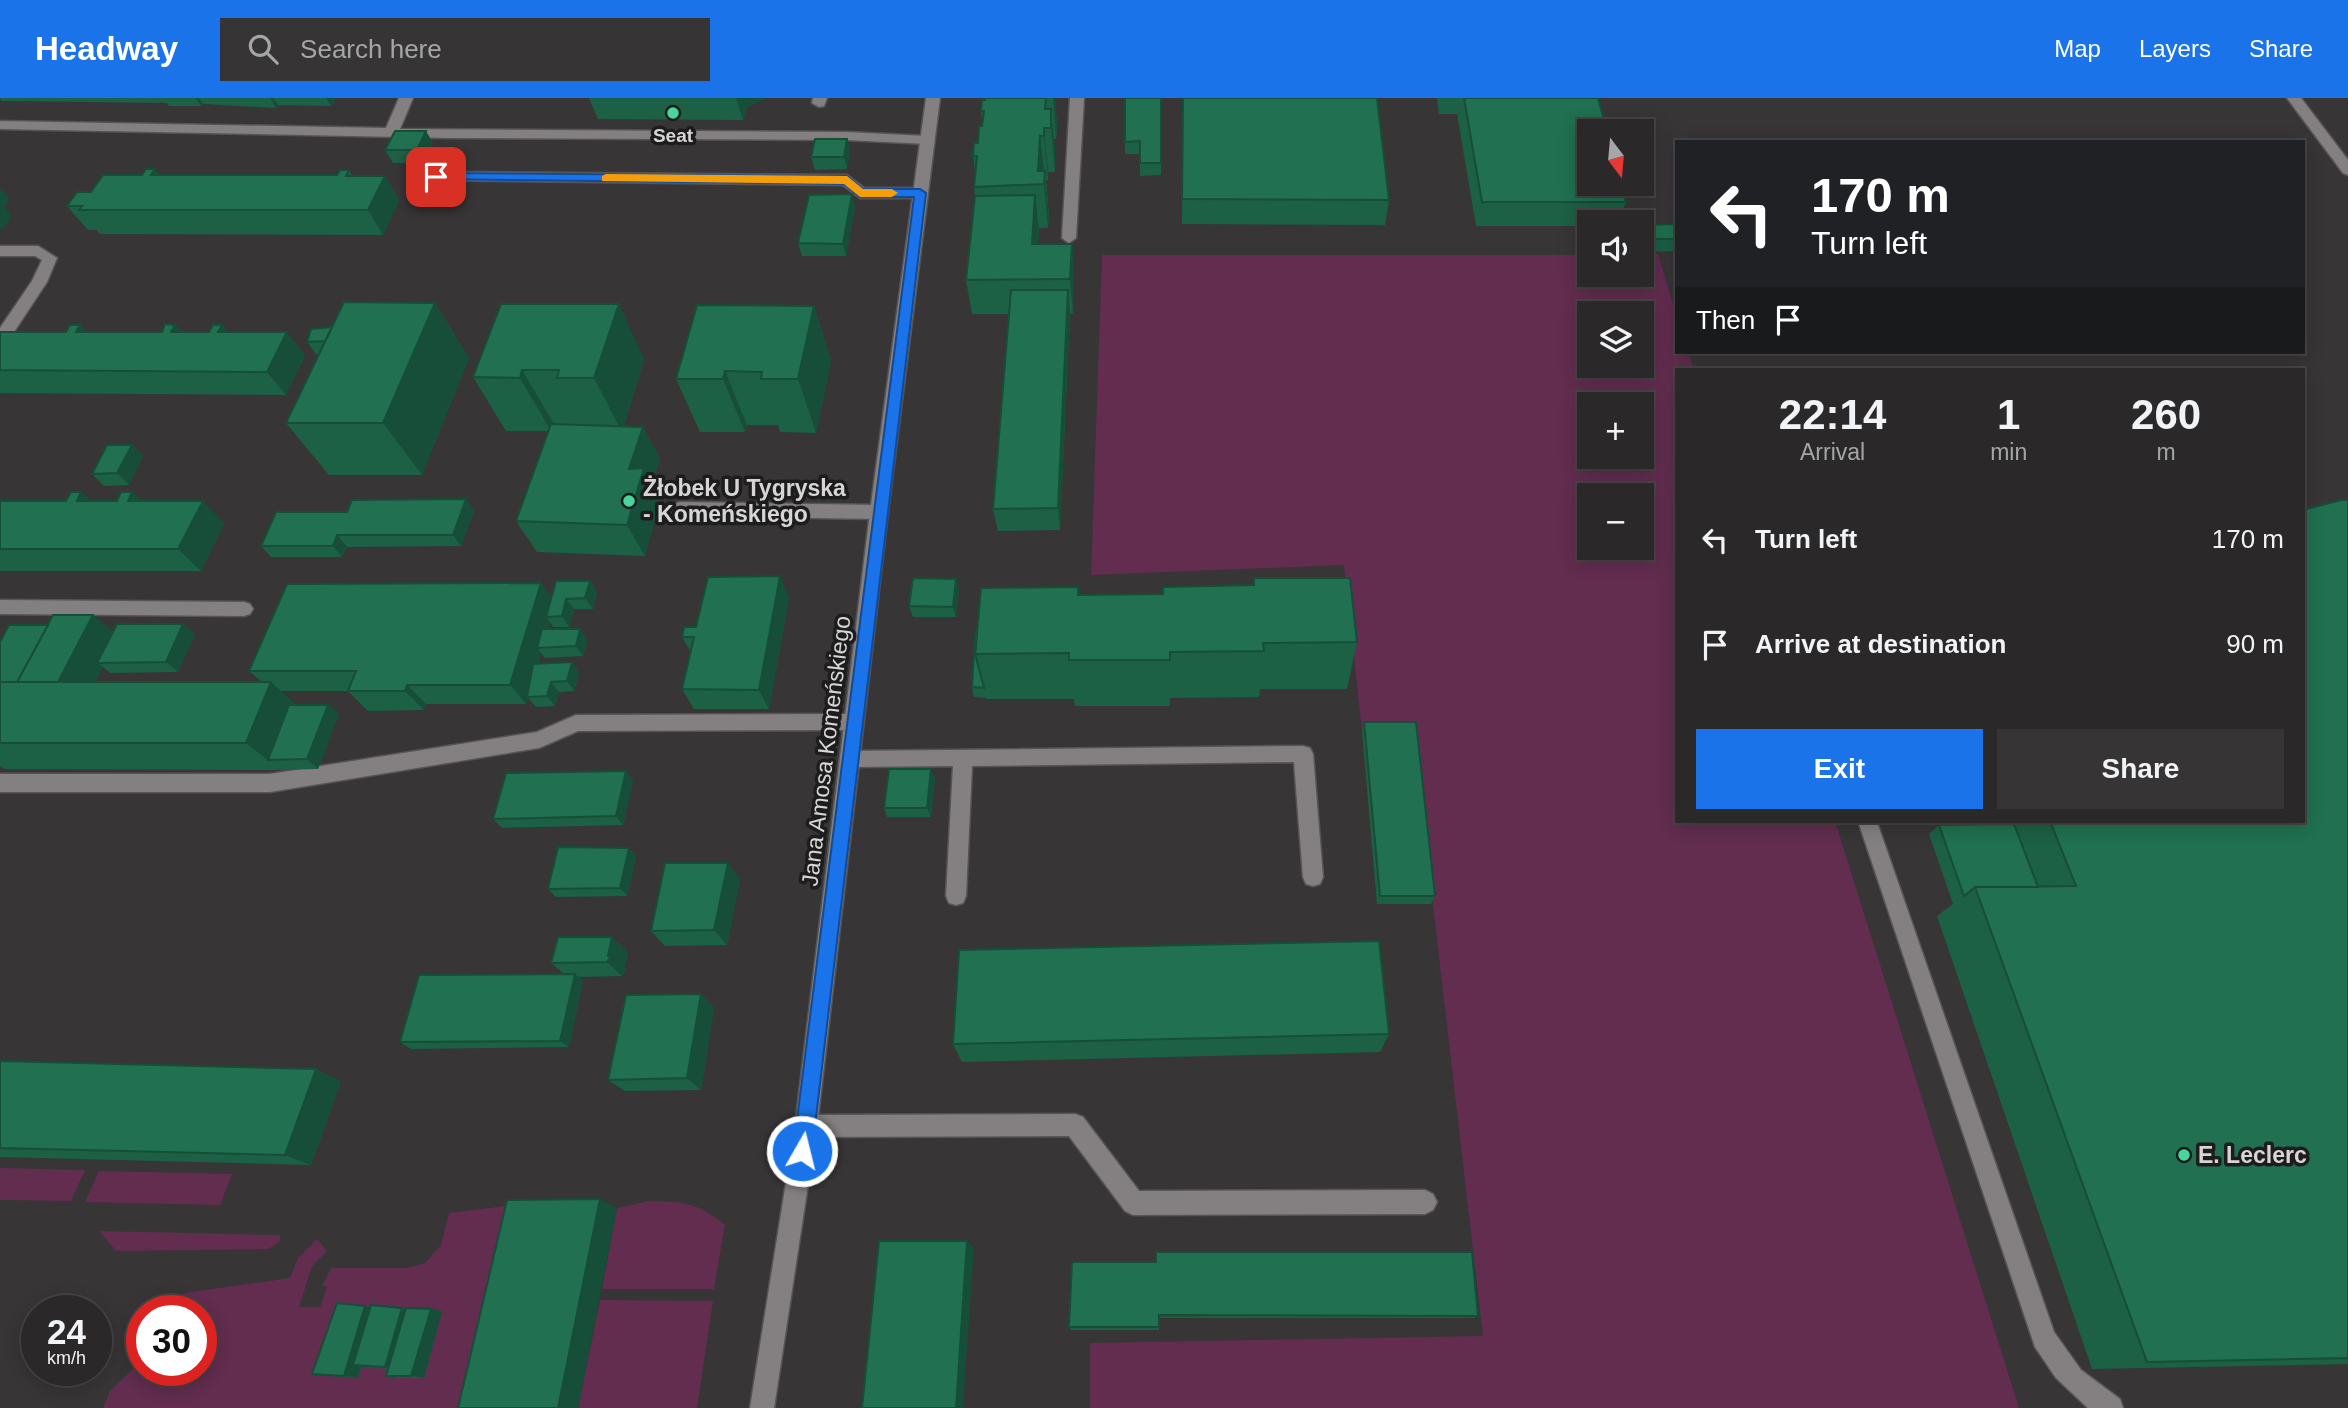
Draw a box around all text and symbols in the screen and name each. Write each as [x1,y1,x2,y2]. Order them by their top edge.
search box [220,18,710,81]
text: Headway [35,30,178,67]
icon: search [244,30,282,68]
text: Search here [300,34,442,64]
text: Map [2054,35,2101,62]
text: Layers [2139,35,2211,62]
text: Share [2249,35,2313,62]
marker: Seat [665,105,681,121]
north arrow [1577,119,1654,196]
map controls [1577,119,1654,560]
place label: Seat [653,125,694,146]
pin [406,147,466,207]
icon: arrive [417,158,455,196]
icon: left [1696,168,1787,259]
text: 170 m [1811,168,1950,222]
button: sound [1577,210,1654,287]
text: Turn left [1811,225,1927,261]
button: layers [1577,301,1654,378]
icon: arrive [1769,301,1807,339]
text: Then [1696,305,1755,335]
text: 22:14 [1779,391,1886,438]
text: 1 [1997,391,2020,438]
text: 260 [2131,391,2201,438]
button: + [1577,392,1654,469]
text: Arrival [1800,439,1865,465]
text: min [1990,439,2027,465]
text: m [2157,439,2176,465]
place label: Żłobek U Tygryska - Komeńskiego [643,475,846,527]
button: − [1577,483,1654,560]
marker: Żłobek U Tygryska - Komeńskiego [621,493,637,509]
icon: left [1696,521,1734,559]
text: Turn left [1755,524,1857,554]
text: 170 m [2212,524,2284,554]
street label: Jana Amosa Komeńskiego [797,614,855,888]
icon: arrive [1696,626,1734,664]
text: Arrive at destination [1755,629,2006,659]
text: 90 m [2226,629,2284,659]
button: Exit [1696,729,1983,809]
button: Share [1997,729,2284,809]
position arrow [765,1114,839,1188]
place label: E. Leclerc [2198,1142,2307,1168]
marker: E. Leclerc [2176,1147,2192,1163]
speed limit sign: 30 [126,1295,217,1386]
text: 24 [47,1312,86,1351]
text: km/h [47,1348,86,1368]

